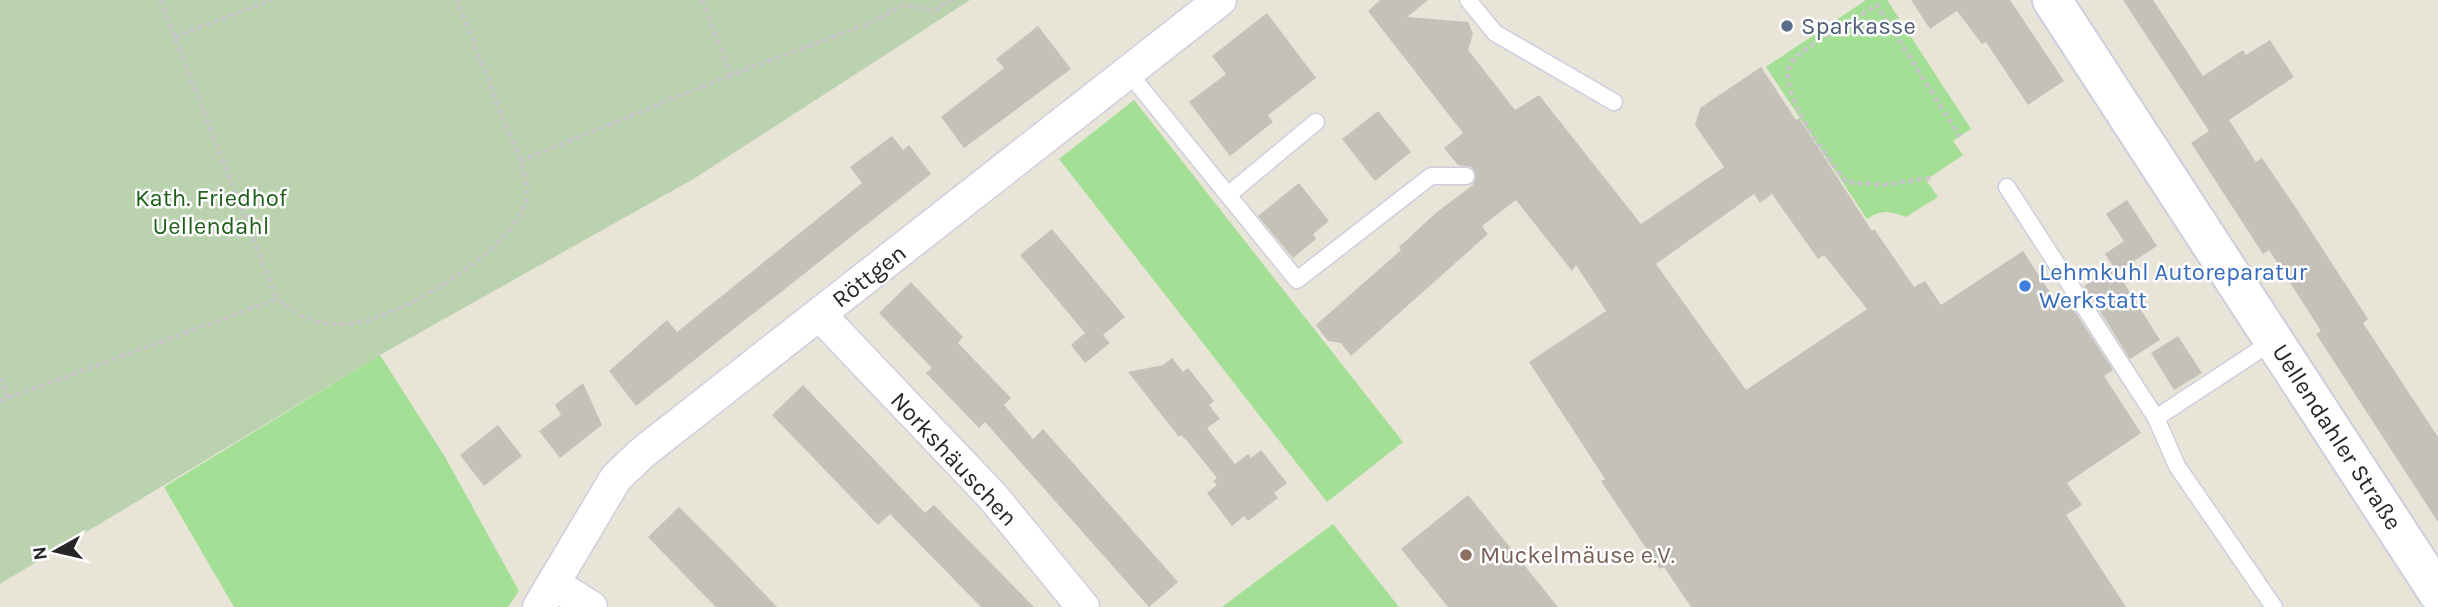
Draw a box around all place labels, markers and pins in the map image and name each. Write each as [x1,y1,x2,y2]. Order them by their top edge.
place label: Sparkasse [1801,12,1916,40]
marker: Sparkasse [1779,18,1795,34]
place label: Lehmkuhl Autoreparatur Werkstatt [2039,258,2308,314]
marker: Lehmkuhl Autoreparatur Werkstatt [2017,278,2033,294]
place label: Muckelmäuse e.V. [1480,541,1675,569]
marker: Muckelmäuse e.V. [1458,547,1474,563]

